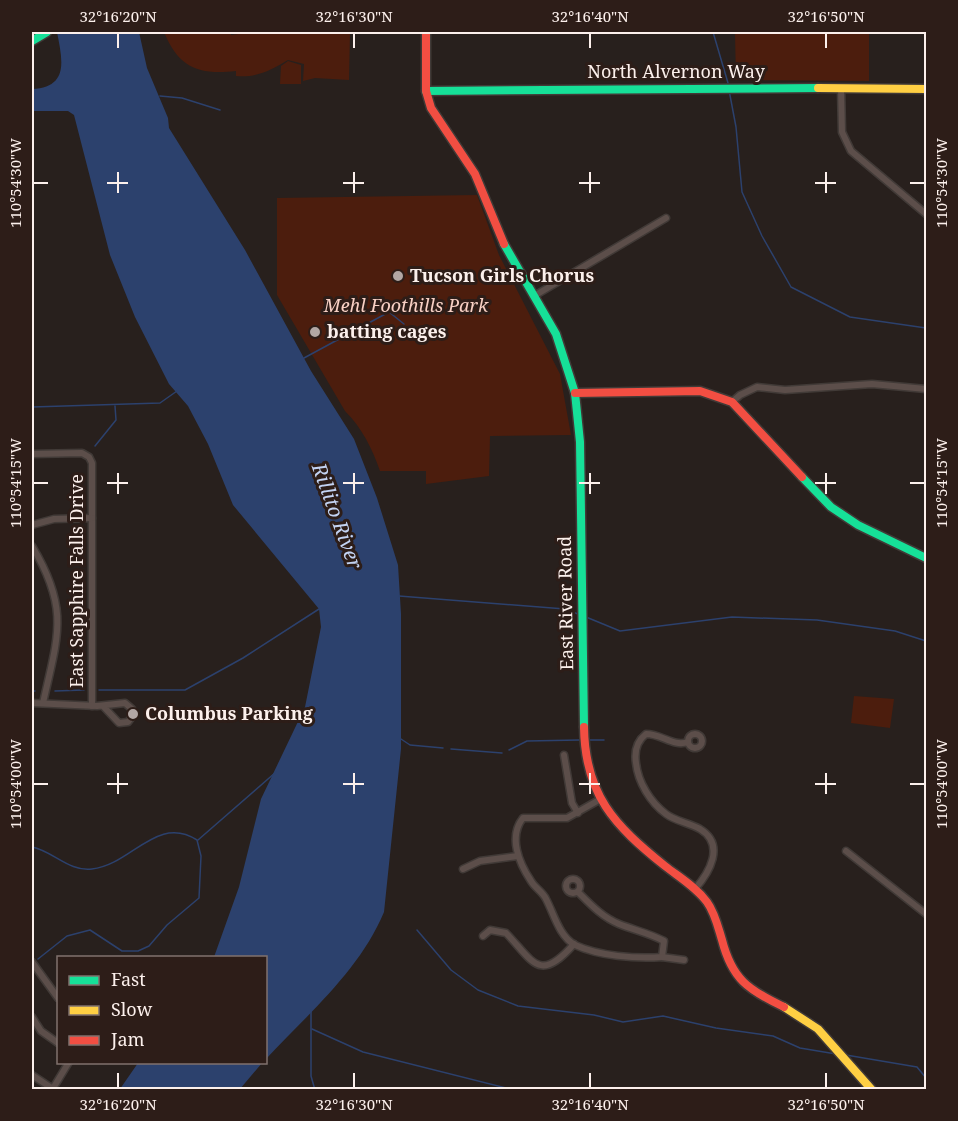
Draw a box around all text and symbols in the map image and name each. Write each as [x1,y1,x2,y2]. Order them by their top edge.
text: 32°16'20"N [79,6,157,26]
text: 32°16'30"N [315,6,393,26]
text: 32°16'40"N [551,6,629,26]
text: 32°16'50"N [787,6,865,26]
street label: North Alvernon Way [587,59,766,83]
text: 110°54'30"W [5,138,25,228]
text: 110°54'30"W [931,138,951,228]
place label: Tucson Girls Chorus [410,263,594,287]
marker: Tucson Girls Chorus [391,269,405,283]
park label: Mehl Foothills Park [323,293,489,317]
place label: batting cages [327,319,447,343]
marker: batting cages [308,325,322,339]
text: 110°54'15"W [5,438,25,528]
text: 110°54'15"W [931,438,951,528]
water label: Rillito River [305,458,369,573]
street label: East Sapphire Falls Drive [64,474,88,688]
street label: East River Road [552,535,578,671]
place label: Columbus Parking [145,701,314,725]
marker: Columbus Parking [126,707,140,721]
text: 110°54'00"W [5,739,25,829]
text: 110°54'00"W [931,739,951,829]
legend [57,956,267,1064]
text: Fast [111,967,146,991]
text: Slow [111,997,153,1021]
text: Jam [110,1027,145,1051]
text: 32°16'20"N [79,1094,157,1114]
text: 32°16'30"N [315,1094,393,1114]
text: 32°16'40"N [551,1094,629,1114]
text: 32°16'50"N [787,1094,865,1114]

